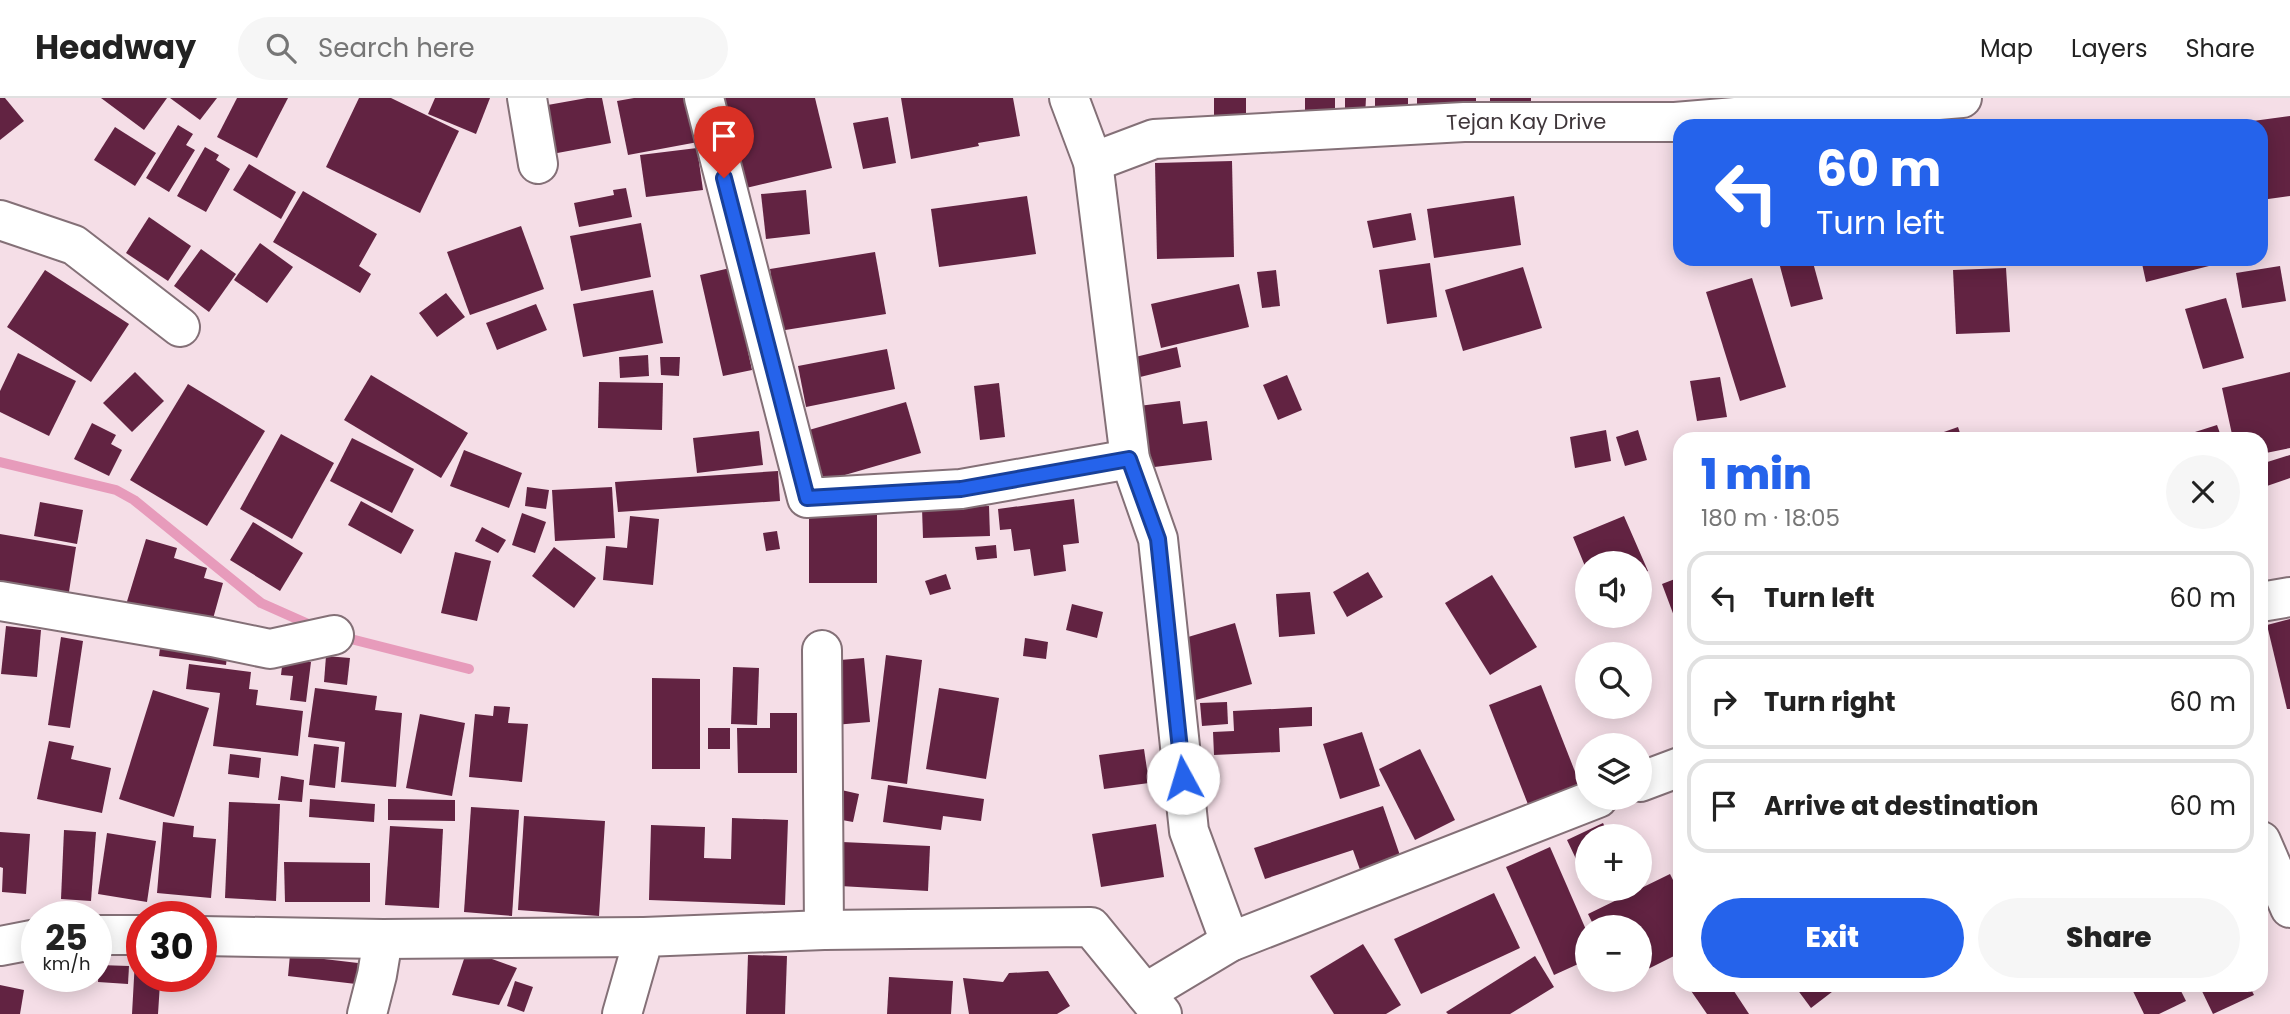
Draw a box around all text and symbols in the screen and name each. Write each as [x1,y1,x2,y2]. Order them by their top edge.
search box [238,17,728,80]
text: Headway [35,24,196,71]
icon: search [262,29,300,67]
text: Search here [318,30,475,66]
text: Map [1980,32,2033,65]
text: Layers [2071,32,2147,65]
text: Share [2185,32,2255,65]
pin [694,106,754,178]
street label: Tejan Kay Drive [1446,107,1606,137]
icon: arrive [705,117,743,155]
text: 60 m [1816,135,1941,203]
icon: left [1701,147,1792,238]
text: Turn left [1816,200,1945,245]
text: 1 min [1701,445,1812,504]
button: close [2166,455,2240,529]
text: 180 m · 18:05 [1701,502,1840,534]
map controls [1575,551,1652,992]
button: sound [1575,551,1652,628]
icon: left [1705,579,1743,617]
text: Turn left [1764,580,1875,616]
text: 60 m [2169,580,2236,616]
button: search [1575,642,1652,719]
icon: right [1705,683,1743,721]
text: Turn right [1764,684,1896,720]
text: 60 m [2169,684,2236,720]
button: layers [1575,733,1652,810]
position arrow [1146,741,1220,815]
icon: arrive [1705,787,1743,825]
text: Arrive at destination [1764,788,2039,824]
text: 60 m [2169,788,2236,824]
button: + [1575,824,1652,901]
button: Exit [1701,898,1964,978]
button: Share [1978,898,2240,978]
speed limit sign: 30 [126,901,217,992]
text: 25 [45,913,88,962]
button: − [1575,915,1652,992]
text: km/h [43,951,90,976]

